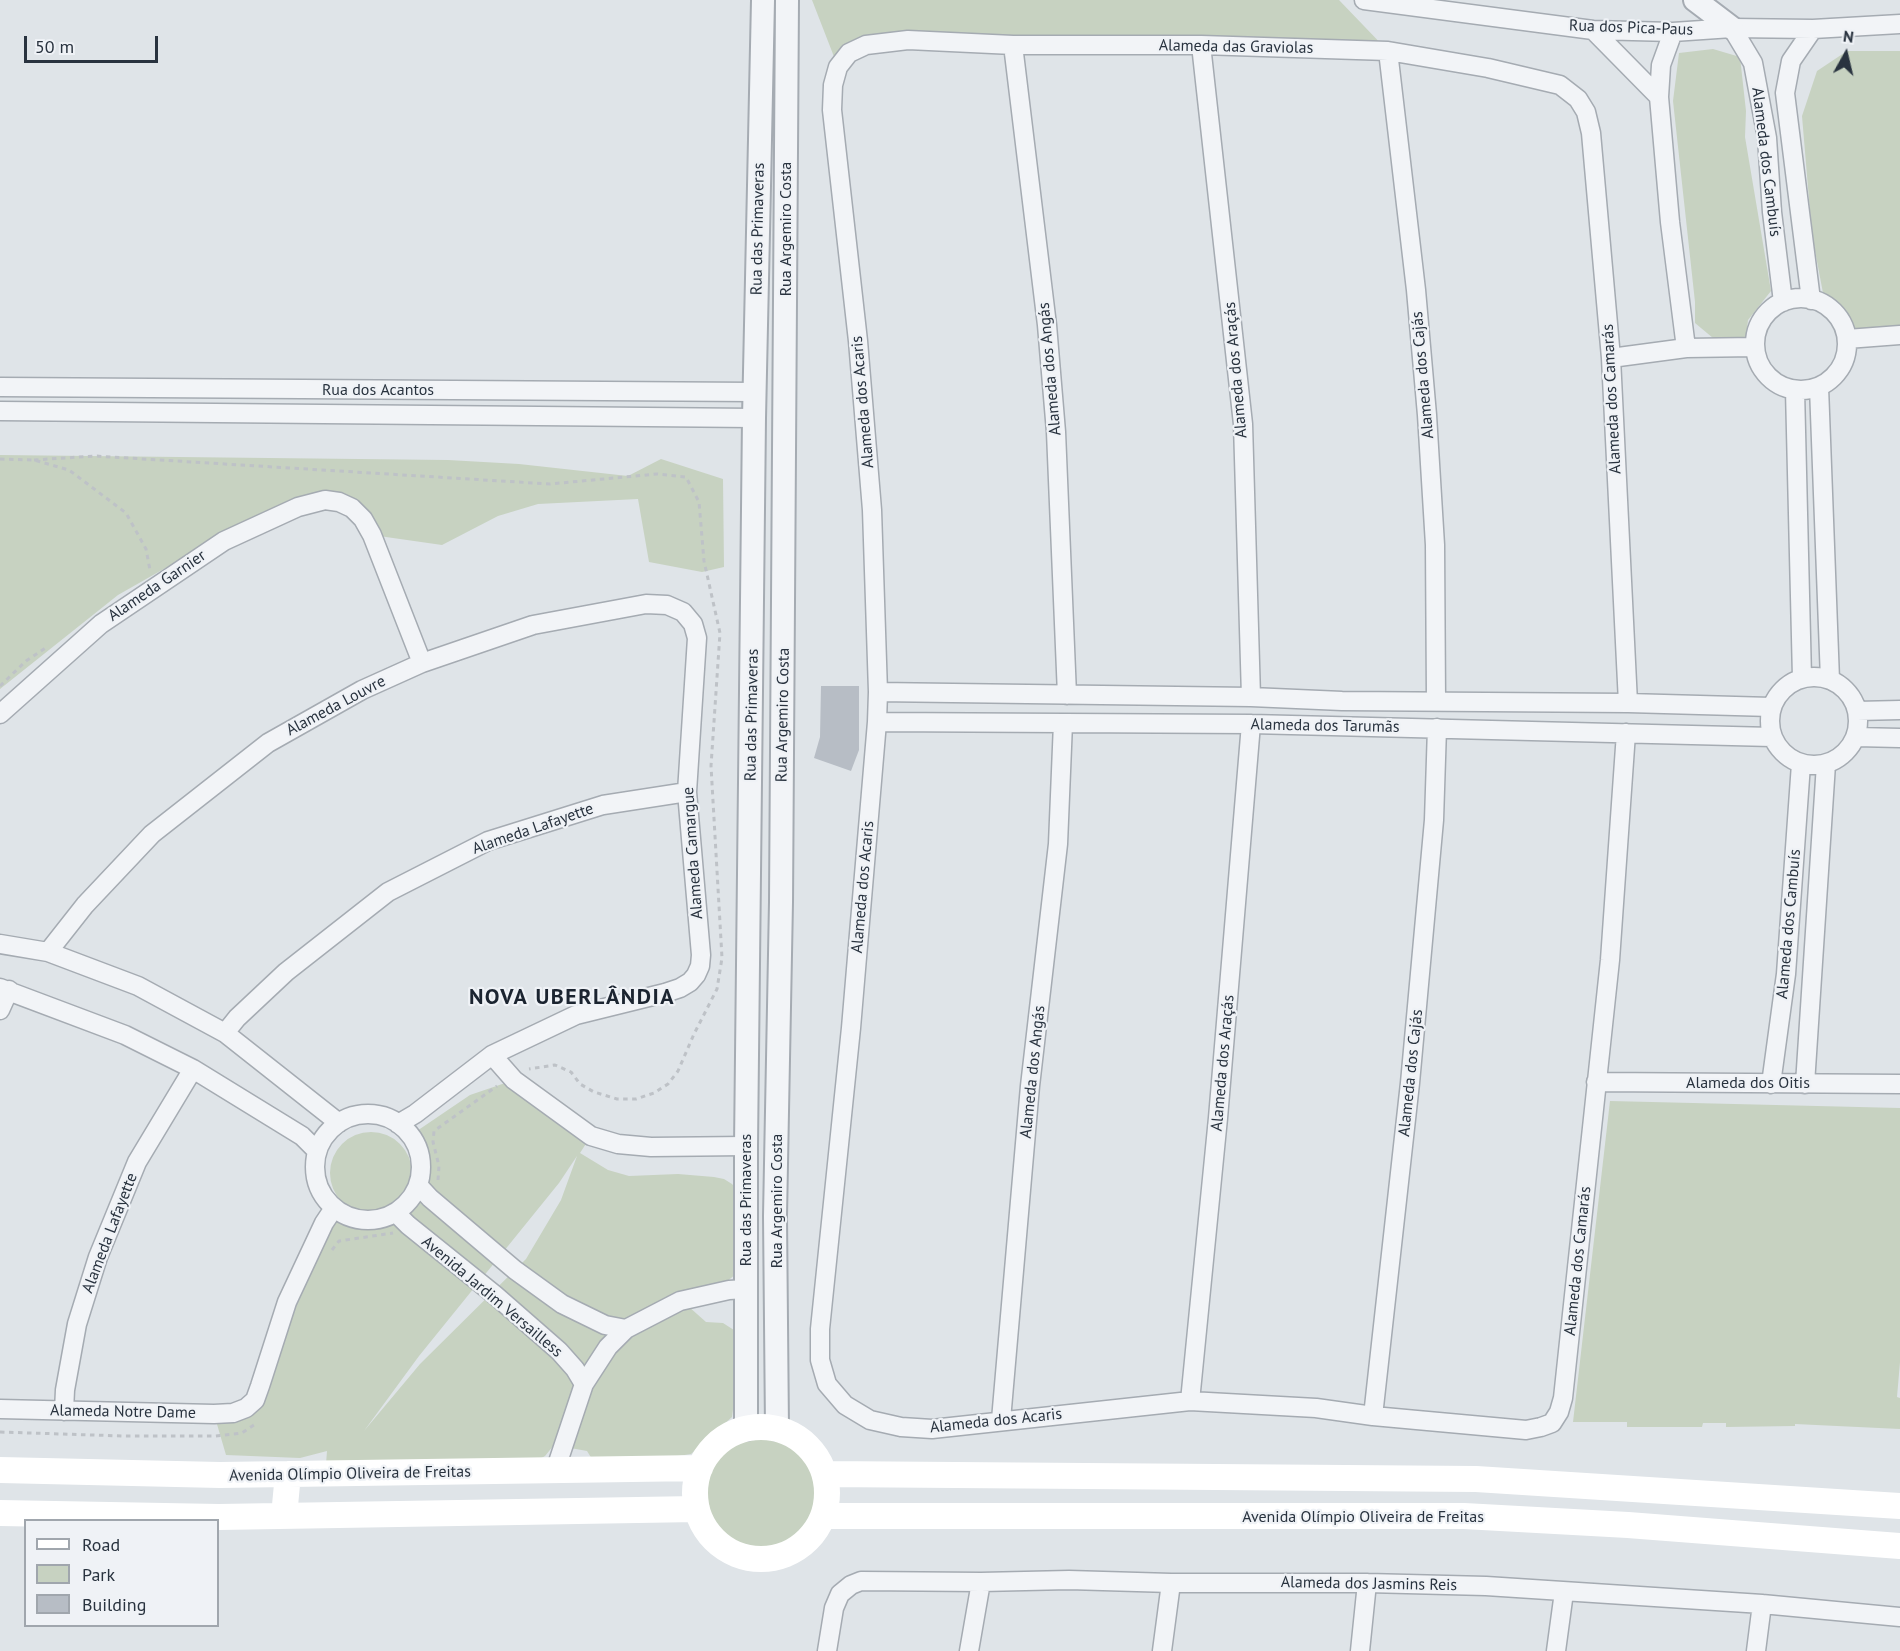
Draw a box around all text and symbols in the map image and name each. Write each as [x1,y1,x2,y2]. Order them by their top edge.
street label: Rua dos Pica-Paus [1569,16,1693,40]
scale bar [27,24,160,62]
north arrow [1816,24,1876,84]
text: N [1842,26,1855,47]
text: 50 m [35,35,74,58]
street label: Alameda das Graviolas [1159,36,1313,58]
street label: Alameda dos Cambuís [1747,86,1785,238]
street label: Rua Argemiro Costa [776,162,796,296]
street label: Rua das Primaveras [747,163,769,295]
street label: Alameda dos Araçás [1220,301,1252,439]
street label: Alameda dos Angás [1035,302,1065,436]
street label: Alameda dos Cajás [1408,310,1438,440]
street label: Alameda dos Camarás [1598,324,1626,474]
street label: Alameda dos Acaris [848,335,878,469]
street label: Rua dos Acantos [322,380,434,400]
street label: Alameda Garnier [105,546,209,626]
street label: Rua Argemiro Costa [772,648,794,782]
street label: Rua das Primaveras [741,649,763,781]
street label: Alameda Louvre [283,672,389,740]
street label: Alameda dos Tarumãs [1250,715,1400,737]
street label: Alameda Camargue [679,786,707,920]
street label: Alameda Lafayette [470,799,596,859]
street label: Alameda dos Acaris [848,820,878,954]
street label: Alameda dos Cambuís [1773,848,1805,1000]
district label: NOVA UBERLÂNDIA [469,985,675,1011]
street label: Alameda dos Araçás [1207,994,1239,1132]
street label: Alameda dos Angás [1016,1005,1050,1139]
street label: Alameda dos Cajás [1395,1008,1427,1138]
street label: Alameda dos Oitis [1686,1073,1810,1093]
street label: Rua das Primaveras [736,1134,756,1266]
street label: Rua Argemiro Costa [767,1134,787,1268]
street label: Alameda Lafayette [78,1170,142,1296]
street label: Alameda dos Camarás [1561,1185,1595,1337]
street label: Avenida Jardim Versailless [418,1232,566,1362]
street label: Alameda Notre Dame [50,1401,196,1423]
street label: Alameda dos Acaris [929,1405,1063,1437]
street label: Avenida Olímpio Oliveira de Freitas [229,1462,471,1486]
street label: Avenida Olímpio Oliveira de Freitas [1242,1507,1484,1527]
legend [24,1519,219,1627]
text: Road [82,1533,120,1556]
text: Park [82,1563,115,1586]
street label: Alameda dos Jasmins Reis [1281,1573,1457,1595]
text: Building [82,1593,146,1616]

